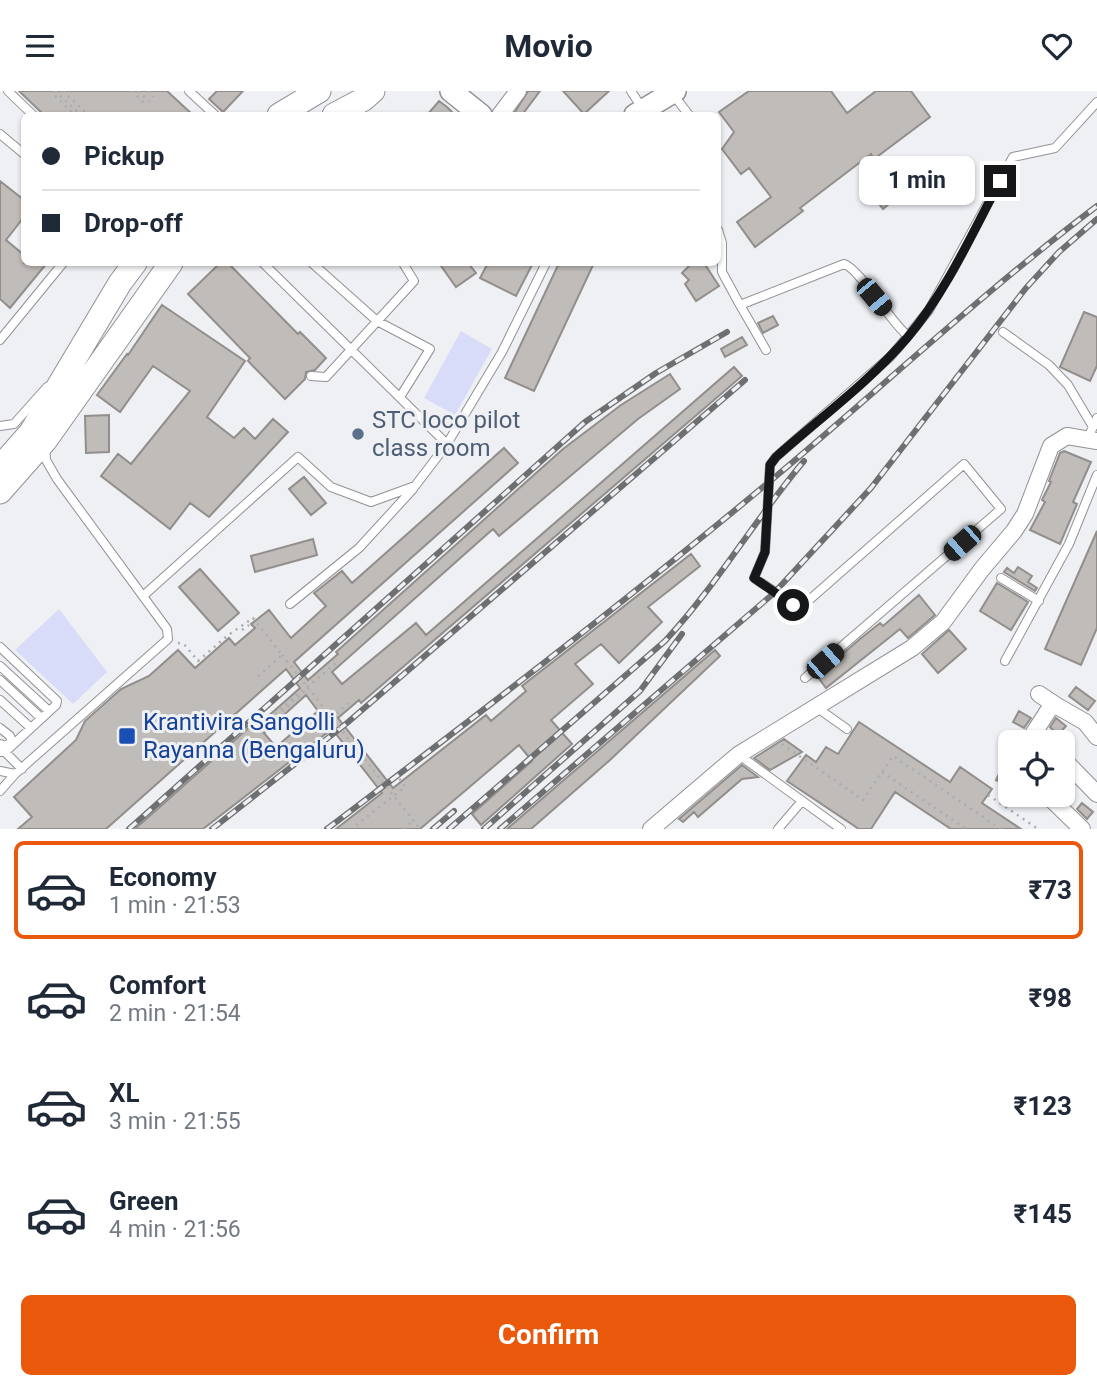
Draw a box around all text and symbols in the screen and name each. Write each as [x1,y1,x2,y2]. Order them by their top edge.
icon: menu [21,27,59,65]
text: Movio [504,27,593,65]
icon: heart [1038,27,1076,65]
text: Pickup [84,141,164,171]
callout: 1 min [860,157,976,205]
route end [984,165,1016,197]
text: 1 min [888,167,946,194]
text: Drop-off [84,208,183,238]
car [853,274,896,320]
place label: STC loco pilot class room [372,406,520,462]
marker: STC loco pilot class room [350,426,366,442]
car [940,521,985,565]
route start [777,589,809,621]
car [803,639,848,683]
place label: Krantivira Sangolli Rayanna (Bengaluru) [143,708,365,764]
marker: Krantivira Sangolli Rayanna (Bengaluru) [117,726,137,746]
map controls [998,730,1075,807]
button: locate [998,730,1075,807]
icon: car [25,859,88,922]
text: Economy [109,862,216,892]
text: ₹73 [1028,875,1072,905]
text: 1 min · 21:53 [109,892,241,919]
icon: car [25,967,88,1030]
text: Comfort [109,970,206,1000]
text: ₹98 [1028,983,1072,1013]
text: 2 min · 21:54 [109,1000,241,1027]
icon: car [25,1075,88,1138]
text: XL [109,1078,140,1108]
text: ₹123 [1014,1091,1072,1121]
text: 3 min · 21:55 [109,1108,241,1135]
icon: car [25,1183,88,1246]
text: Green [109,1186,179,1216]
text: ₹145 [1014,1199,1072,1229]
text: 4 min · 21:56 [109,1216,241,1243]
button: Confirm [21,1295,1076,1375]

